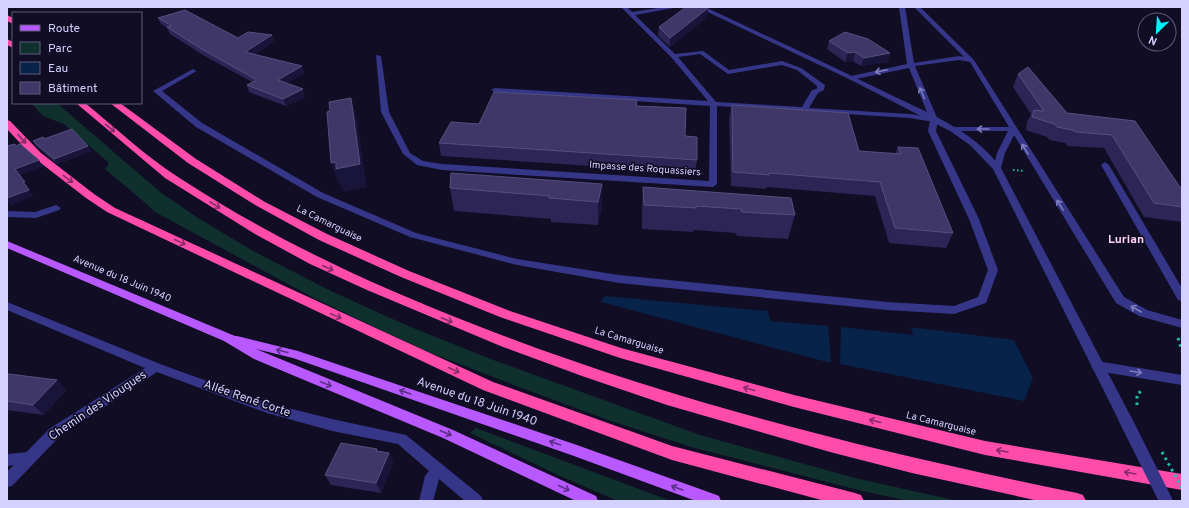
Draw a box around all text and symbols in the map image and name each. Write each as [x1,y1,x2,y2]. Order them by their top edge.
legend [12,12,142,104]
north arrow [1137,12,1177,52]
text: Route [48,21,80,37]
text: N [1147,32,1160,48]
text: Parc [48,41,72,57]
text: Eau [48,61,68,77]
one-way arrow [875,68,888,76]
text: Bâtiment [48,81,98,97]
one-way arrow [918,87,926,99]
one-way arrow [105,123,115,132]
one-way arrow [977,125,990,133]
one-way arrow [17,134,26,144]
one-way arrow [1021,144,1029,155]
street label: Impasse des Roquassiers [589,159,702,179]
one-way arrow [62,175,73,183]
one-way arrow [1056,199,1064,211]
one-way arrow [209,201,220,209]
street label: La Camarguaise [294,202,364,246]
district label: Lurian [1108,232,1144,248]
one-way arrow [174,239,186,246]
street label: Avenue du 18 Juin 1940 [71,252,173,306]
one-way arrow [322,265,334,272]
one-way arrow [1130,304,1142,312]
one-way arrow [330,313,342,320]
one-way arrow [441,317,453,324]
street label: La Camarguaise [593,324,665,358]
one-way arrow [276,346,289,354]
street label: Chemin des Viougues [46,367,150,445]
one-way arrow [448,367,460,374]
one-way arrow [1129,368,1142,376]
street label: Avenue du 18 Juin 1940 [415,374,539,430]
street label: Allée René Corte [201,377,293,421]
one-way arrow [319,381,331,388]
one-way arrow [743,384,756,392]
one-way arrow [399,388,412,395]
street label: La Camarguaise [905,409,977,439]
one-way arrow [869,417,882,424]
one-way arrow [440,430,452,437]
one-way arrow [549,439,561,447]
one-way arrow [995,447,1008,455]
one-way arrow [1124,469,1137,477]
one-way arrow [671,483,683,491]
one-way arrow [558,485,570,492]

